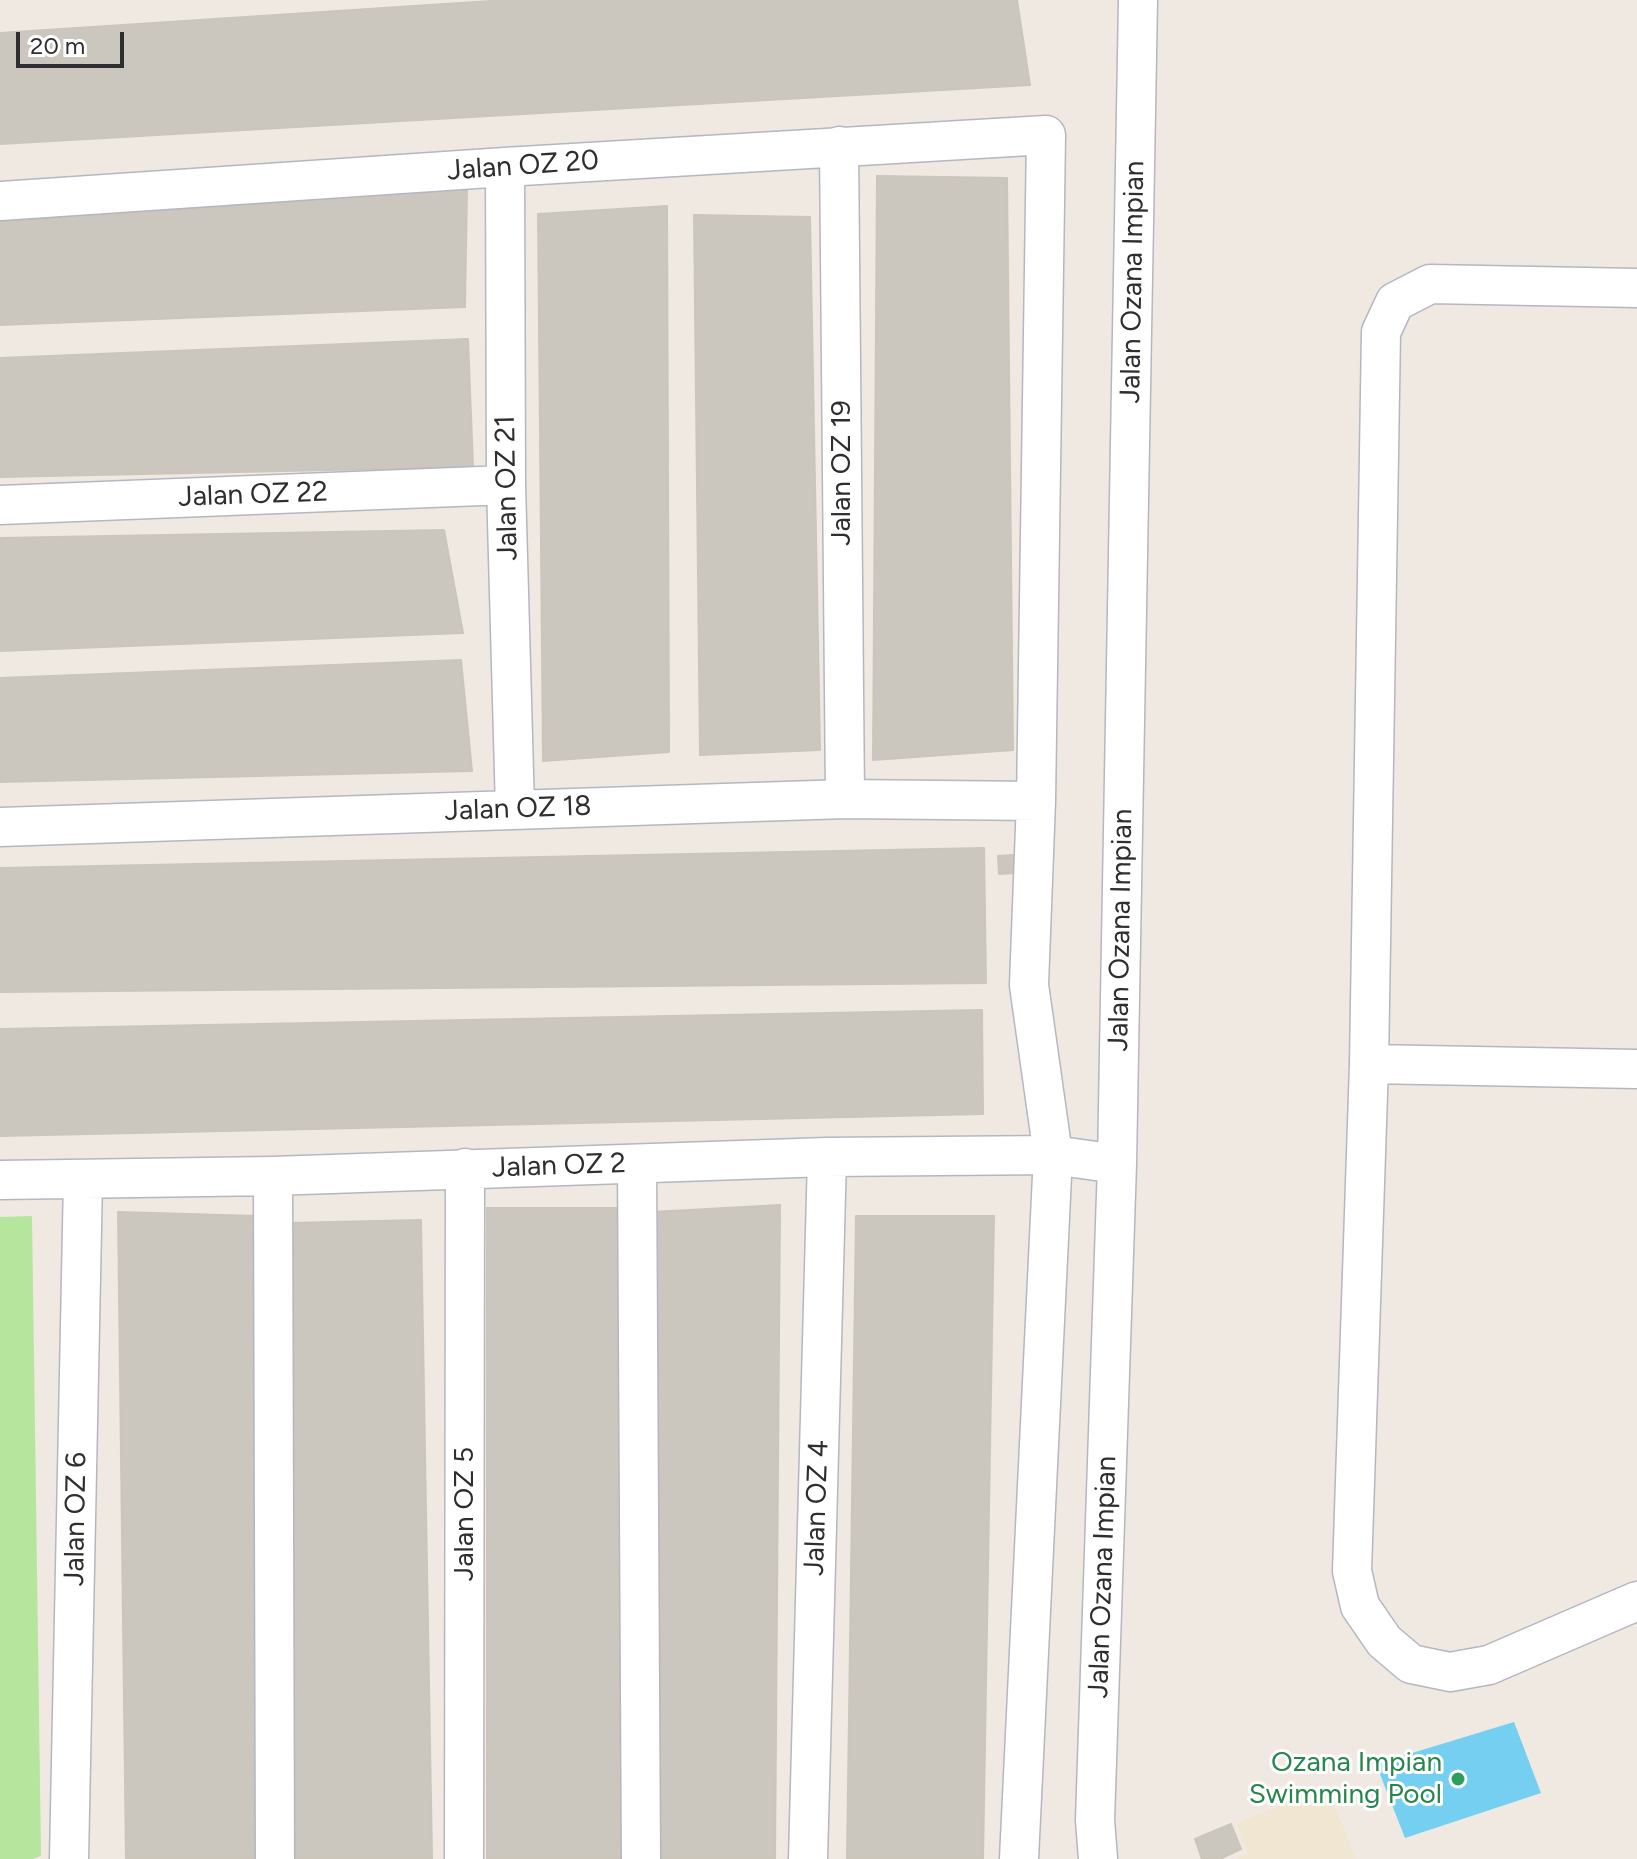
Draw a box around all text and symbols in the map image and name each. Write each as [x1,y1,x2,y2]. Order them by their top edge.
scale bar [20,16,128,66]
text: 20 m [30,31,85,60]
street label: Jalan OZ 20 [446,144,600,188]
street label: Jalan Ozana Impian [1114,160,1152,404]
street label: Jalan OZ 19 [825,400,859,546]
street label: Jalan OZ 21 [489,415,525,561]
street label: Jalan OZ 22 [178,476,328,514]
street label: Jalan OZ 18 [444,790,592,828]
street label: Jalan Ozana Impian [1102,808,1140,1052]
street label: Jalan OZ 2 [491,1147,627,1185]
street label: Jalan OZ 4 [798,1440,836,1576]
street label: Jalan OZ 5 [448,1447,482,1581]
street label: Jalan OZ 6 [58,1452,94,1586]
street label: Jalan Ozana Impian [1082,1455,1124,1699]
place label: Ozana Impian Swimming Pool [1249,1746,1442,1812]
marker: Ozana Impian Swimming Pool [1449,1770,1467,1788]

